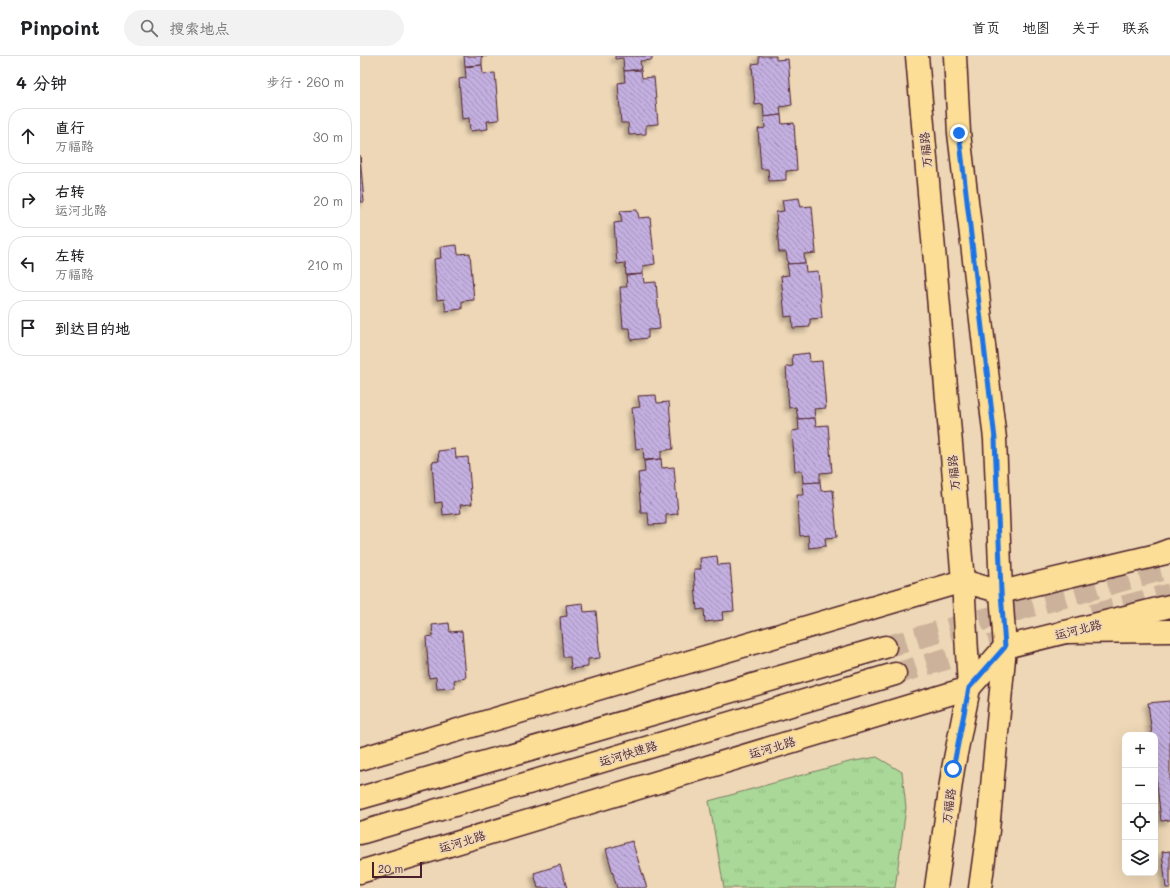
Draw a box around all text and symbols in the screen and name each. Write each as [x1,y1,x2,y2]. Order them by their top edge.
search box [124,10,404,46]
text: Pinpoint [20,15,100,40]
icon: search [138,17,160,39]
text: 搜索地点 [170,18,230,38]
text: 首页 [972,18,1000,37]
text: 地图 [1022,18,1050,37]
text: 关于 [1072,18,1100,37]
text: 联系 [1122,18,1150,37]
text: 4 分钟 [16,71,67,93]
text: 步行 · 260 m [266,73,344,90]
text: 直行 [55,117,85,137]
route end [950,124,968,142]
icon: ahead [17,125,39,147]
text: 30 m [313,128,343,145]
street label: 万福路 [915,131,935,169]
text: 万福路 [55,137,94,154]
text: 右转 [55,181,85,201]
icon: right [17,189,39,211]
text: 20 m [313,192,343,209]
text: 运河北路 [55,201,107,218]
text: 左转 [55,245,85,265]
icon: left [17,253,39,275]
text: 210 m [307,256,343,273]
text: 万福路 [55,265,94,282]
icon: arrive [17,317,39,339]
text: 到达目的地 [55,318,130,338]
street label: 万福路 [943,454,963,492]
street label: 运河北路 [1053,615,1103,643]
street label: 运河北路 [747,732,797,762]
map controls [1122,732,1158,876]
button: + [1122,732,1158,768]
street label: 运河快速路 [597,737,659,769]
route start [944,760,962,778]
button: − [1122,768,1158,804]
street label: 万福路 [938,787,958,825]
button: locate [1122,804,1158,840]
street label: 运河北路 [437,826,487,856]
button: layers [1122,840,1158,876]
scale bar [372,860,422,879]
text: 20 m [378,861,403,876]

